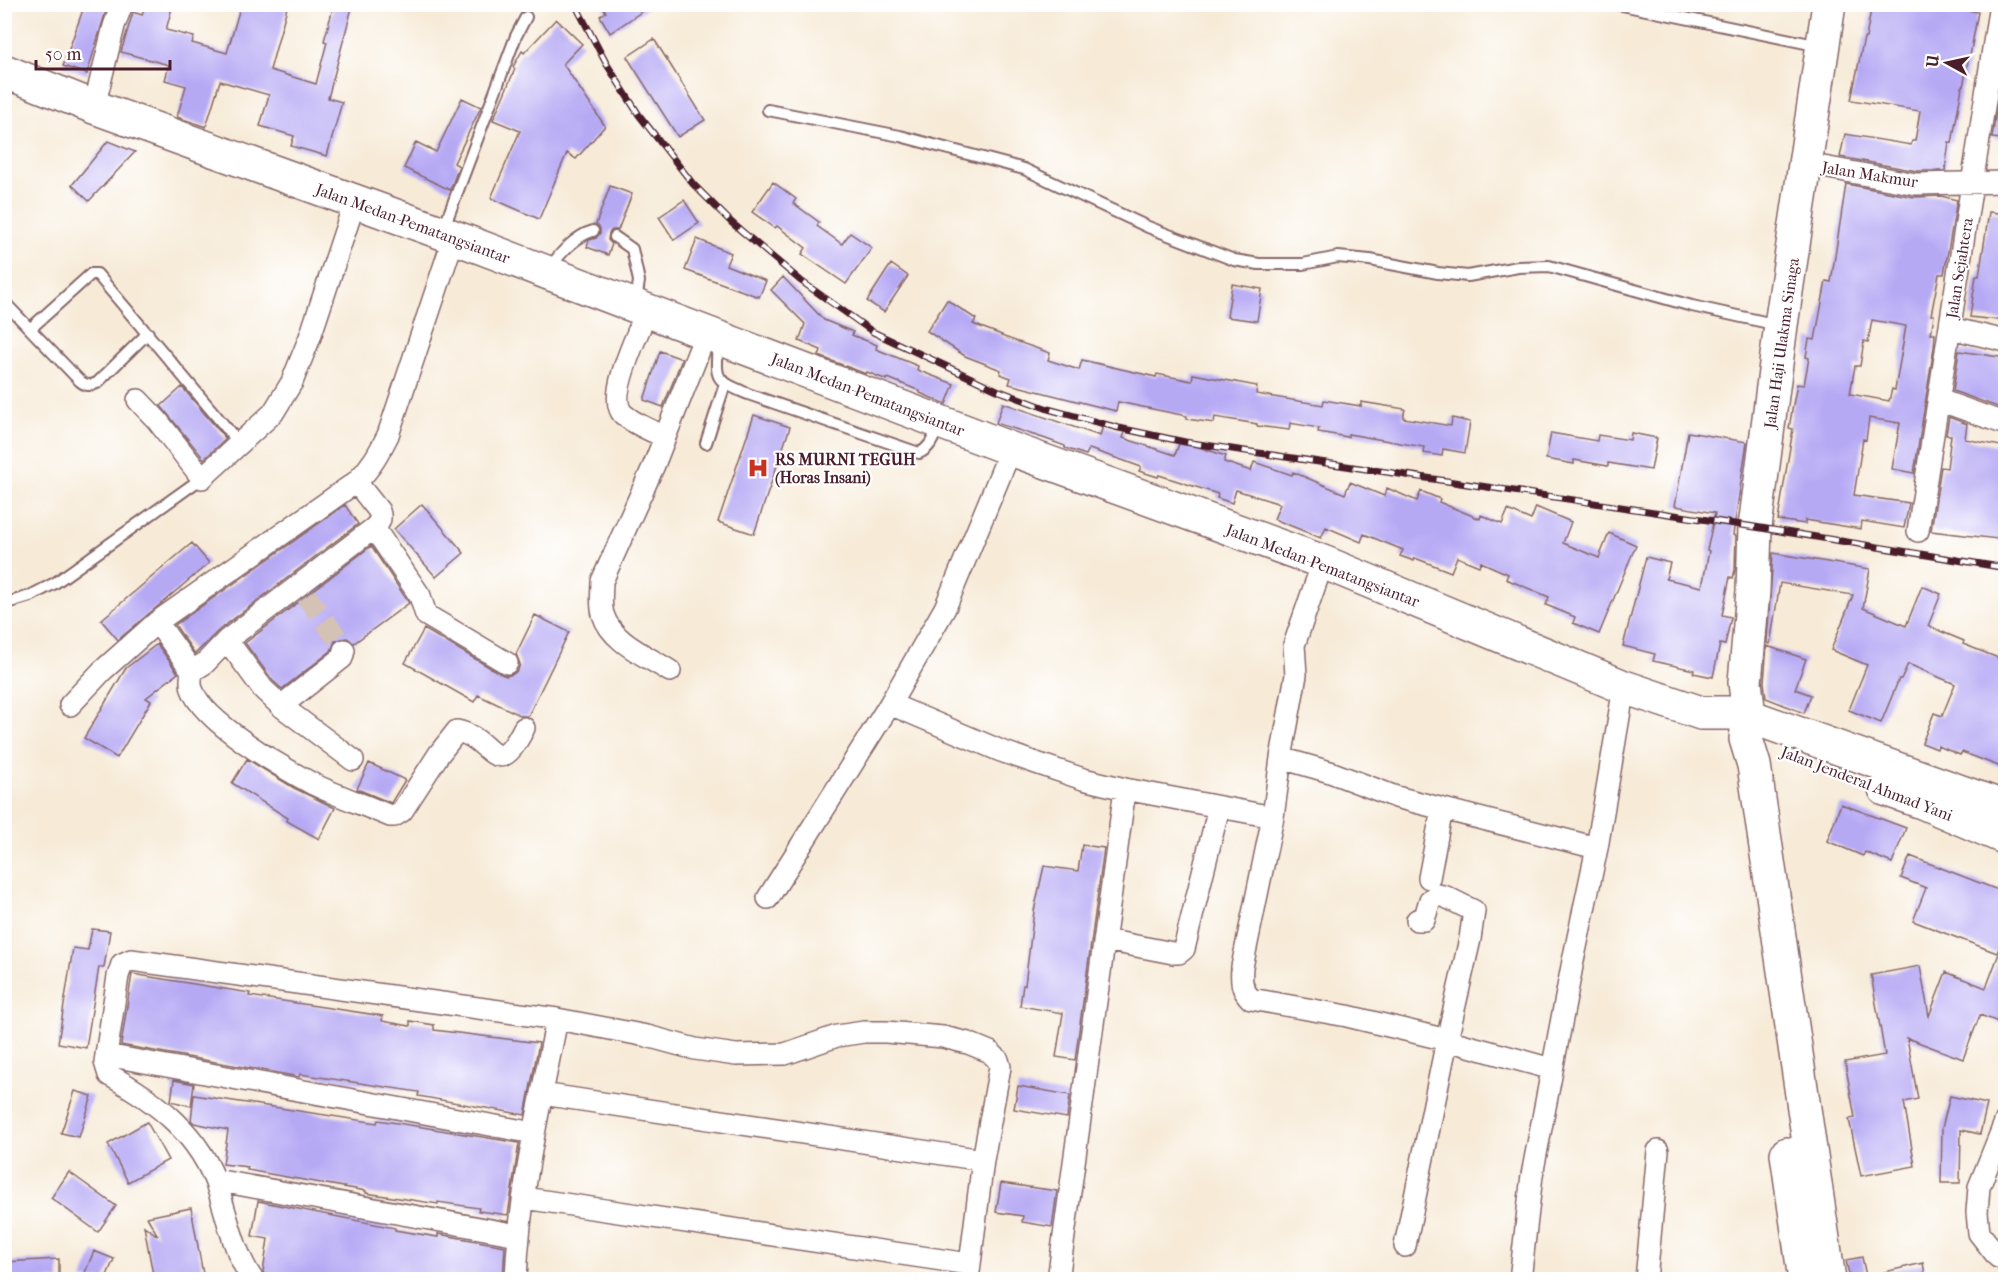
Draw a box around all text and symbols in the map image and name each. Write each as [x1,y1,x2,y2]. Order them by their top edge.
scale bar [36,33,170,71]
north arrow [1917,33,1977,93]
text: 50 m [45,44,82,65]
text: U [1922,53,1943,69]
street label: Jalan Makmur [1819,157,1919,191]
street label: Jalan Medan-Pematangsiantar [311,179,513,268]
street label: Jalan Sejahtera [1942,216,1977,322]
street label: Jalan Haji Ulakma Sinaga [1760,256,1803,432]
street label: Jalan Medan-Pematangsiantar [767,348,967,440]
place label: RS MURNI TEGUH (Horas Insani) [775,450,916,488]
hospital icon: RS MURNI TEGUH (Horas Insani) [746,456,770,480]
street label: Jalan Medan-Pematangsiantar [1222,519,1422,611]
street label: Jalan Jenderal Ahmad Yani [1776,741,1956,825]

